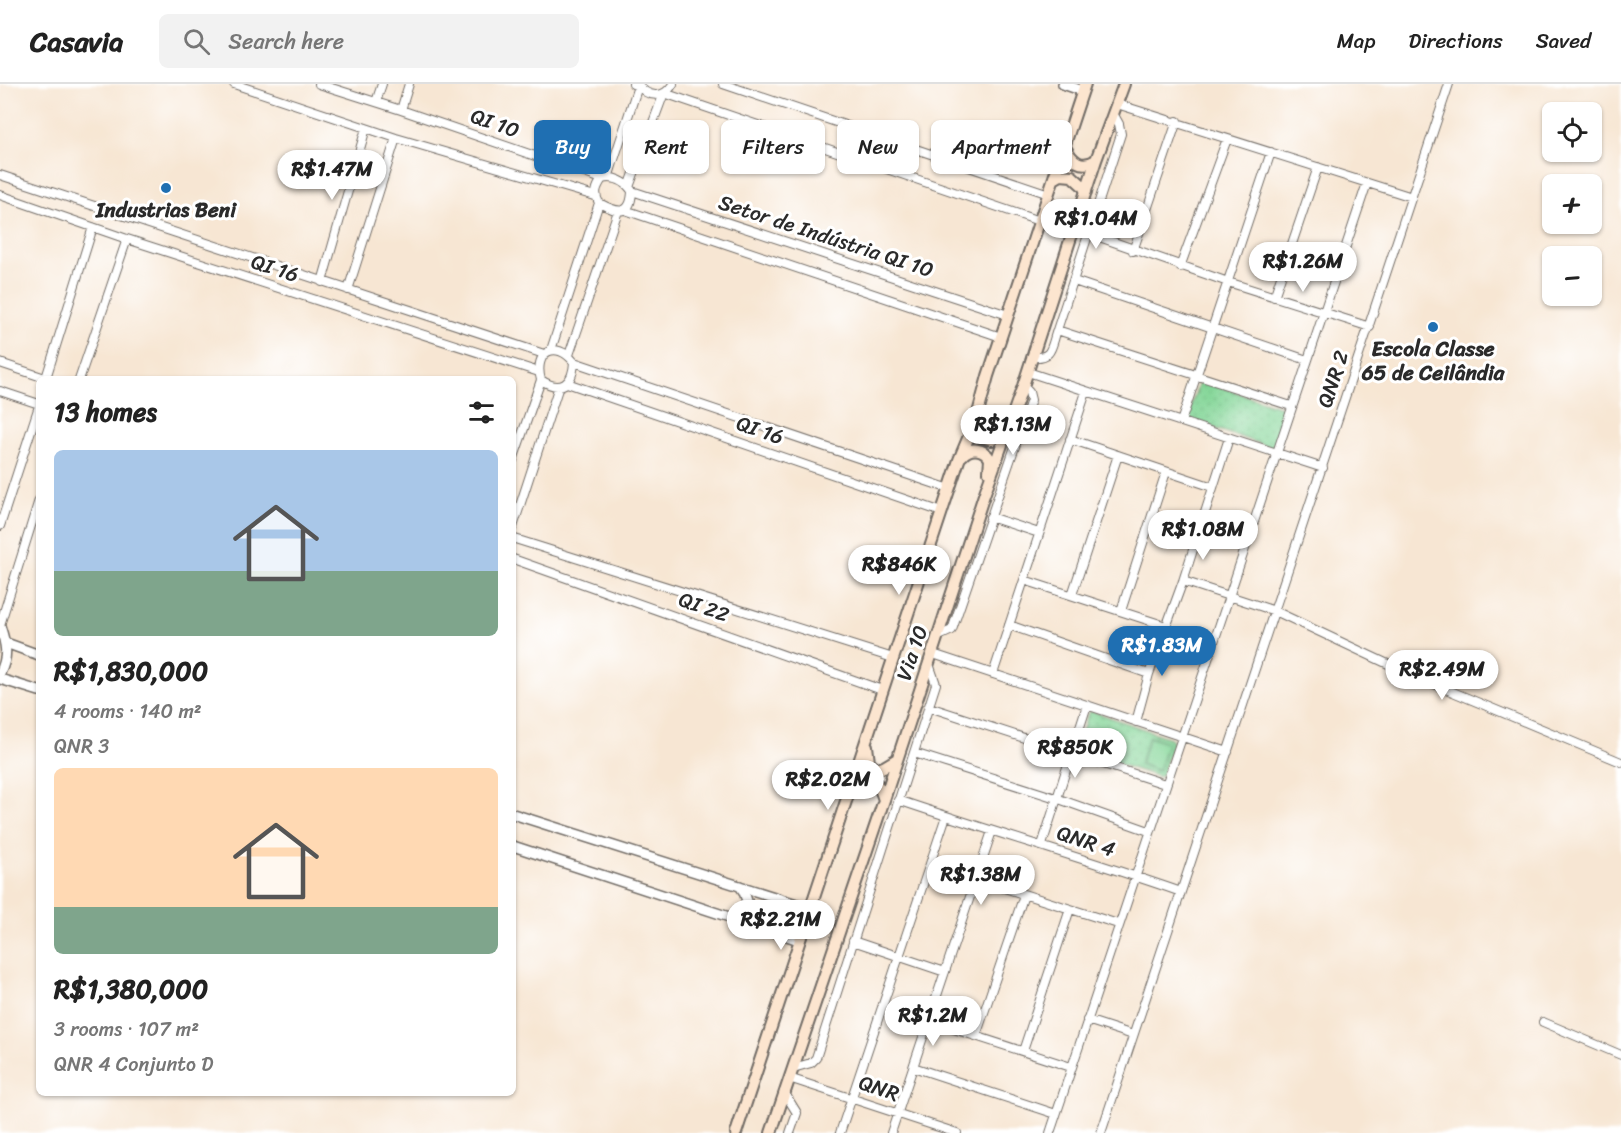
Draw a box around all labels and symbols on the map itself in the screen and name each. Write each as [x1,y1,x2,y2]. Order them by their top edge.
street label: QI 10 [465,97,525,149]
pin: R$1.47M [277,150,387,201]
marker: Industrias Beni [159,181,173,195]
street label: Setor de Indústria QI 10 [713,183,939,289]
place label: Industrias Beni [95,191,237,229]
pin: R$1.04M [1041,199,1151,250]
street label: QI 16 [246,242,304,294]
pin: R$1.26M [1248,242,1358,293]
marker: Escola Classe 65 de Ceilândia [1426,320,1440,334]
place label: Escola Classe 65 de Ceilândia [1361,330,1506,392]
street label: QNR 2 [1306,345,1360,413]
street label: QI 16 [731,404,789,456]
pin: R$1.13M [958,405,1068,456]
pin: R$1.08M [1148,510,1258,561]
pin: R$846K [850,545,948,596]
street label: QI 22 [673,580,735,634]
street label: Via 10 [885,620,939,686]
pin: R$1.83M [1107,626,1217,677]
pin: R$2.49M [1387,650,1497,701]
pin: R$850K [1026,728,1124,779]
pin: R$2.02M [773,760,883,811]
street label: QNR 4 [1052,814,1120,868]
pin: R$1.38M [926,855,1036,906]
pin: R$2.21M [726,900,836,951]
pin: R$1.2M [884,996,982,1047]
street label: QNR [854,1064,904,1112]

